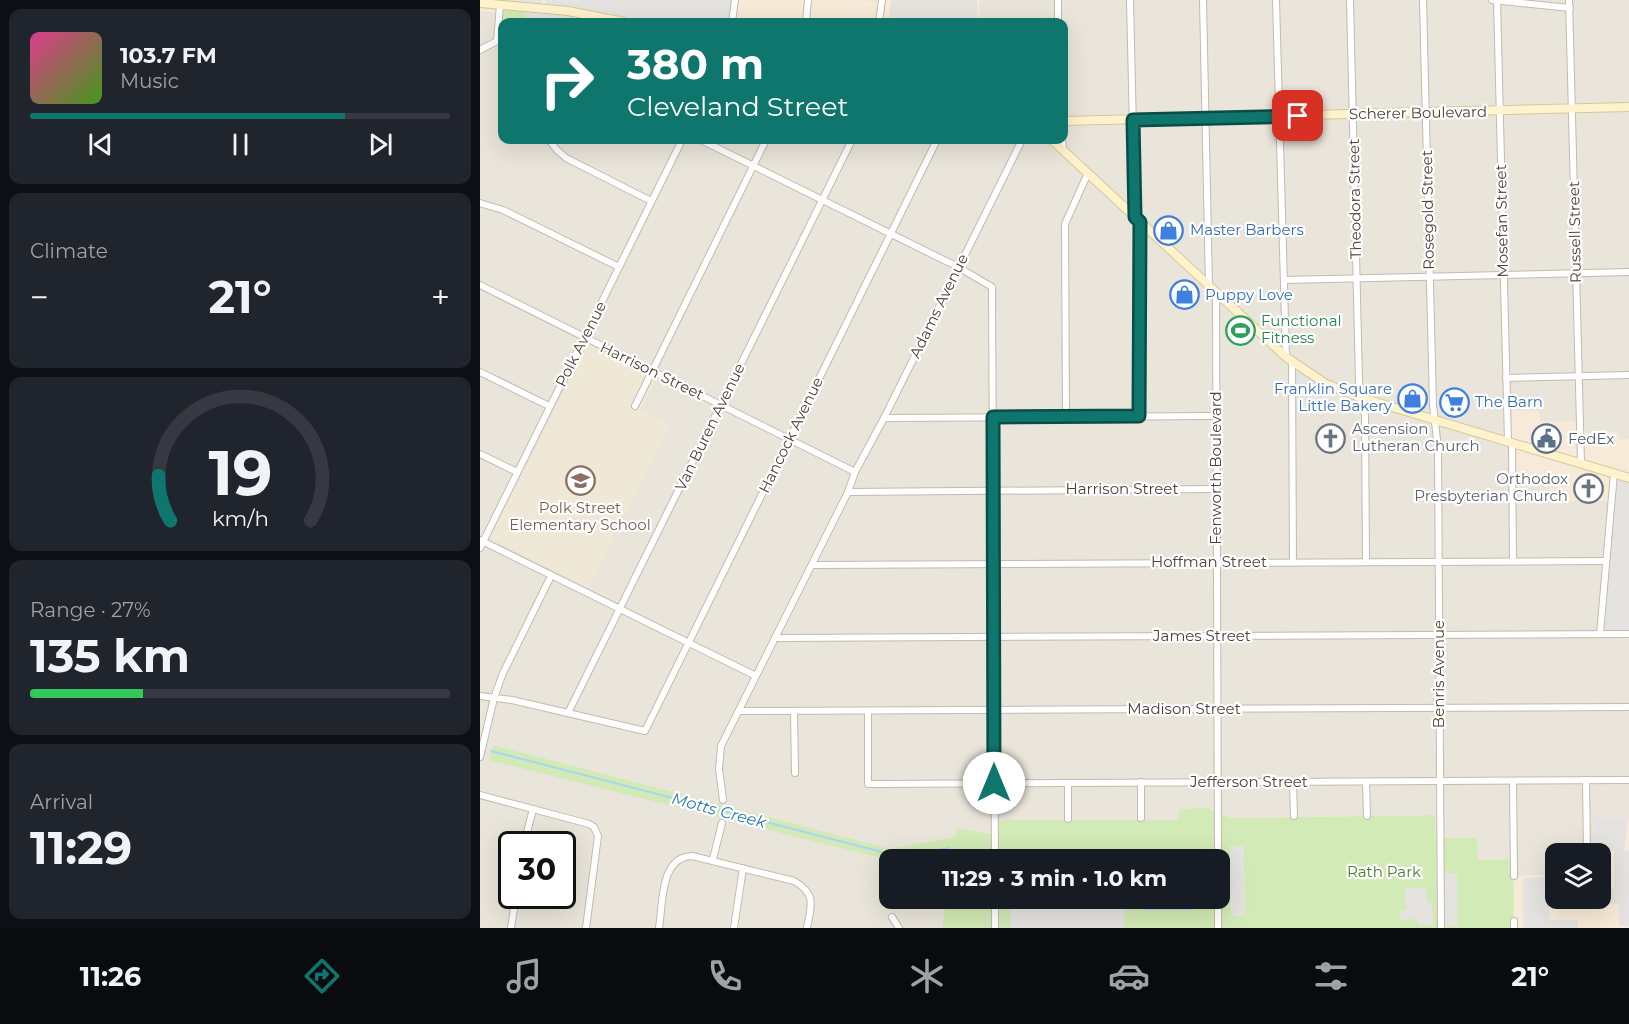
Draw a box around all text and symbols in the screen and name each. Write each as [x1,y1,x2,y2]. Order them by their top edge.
text: 380 m [627,38,764,90]
text: 103.7 FM [120,42,217,69]
icon: right [528,42,606,120]
text: Music [120,69,179,93]
text: Cleveland Street [627,90,848,123]
pin [1272,90,1323,141]
icon: arrive [1281,99,1314,132]
street label: Scherer Boulevard [1349,102,1487,123]
icon: previous [84,128,117,161]
icon: pause [224,128,257,161]
icon: next [364,128,397,161]
street label: Theodora Street [1344,139,1365,259]
street label: Rosegold Street [1417,150,1438,270]
street label: Mosefan Street [1491,164,1512,278]
street label: Russell Street [1564,181,1585,283]
shop icon: Master Barbers [1153,214,1185,246]
place label: Master Barbers [1190,220,1304,239]
text: Climate [30,239,108,263]
street label: Adams Avenue [905,251,972,361]
text: 21° [208,269,272,324]
text: − [30,277,49,317]
text: + [431,277,450,317]
shop icon: Puppy Love [1168,279,1200,311]
place label: Puppy Love [1205,285,1293,304]
street label: Polk Avenue [551,298,610,390]
place label: Functional Fitness [1261,311,1342,347]
sports icon: Functional Fitness [1224,314,1256,346]
street label: Harrison Street [597,337,707,404]
street label: Van Buren Avenue [670,360,749,494]
street label: Hancock Avenue [754,374,827,496]
place label: Franklin Square Little Bakery [1274,379,1393,415]
shop icon: Franklin Square Little Bakery [1397,382,1429,414]
supermarket icon: The Barn [1438,386,1470,418]
street label: Fenworth Boulevard [1206,391,1225,545]
place label: The Barn [1475,392,1543,411]
place label: Ascension Lutheran Church [1352,419,1480,455]
church icon: Ascension Lutheran Church [1315,422,1347,454]
public building icon: FedEx [1531,423,1563,455]
place label: FedEx [1568,429,1614,448]
text: 19 [208,435,272,511]
school or university icon: Polk Street Elementary School [564,465,596,497]
place label: Orthodox Presbyterian Church [1414,469,1568,505]
church icon: Orthodox Presbyterian Church [1573,472,1605,504]
street label: Harrison Street [1065,479,1179,498]
place label: Polk Street Elementary School [509,498,651,534]
text: km/h [211,505,269,531]
street label: Hoffman Street [1151,552,1267,571]
text: Range · 27% [30,598,151,622]
street label: Benris Avenue [1429,620,1448,728]
street label: James Street [1152,626,1251,645]
text: 135 km [30,628,190,683]
street label: Madison Street [1127,699,1241,718]
position arrow [962,751,1026,815]
street label: Jefferson Street [1189,772,1308,791]
water label: Motts Creek [670,789,769,833]
text: Arrival [30,790,93,814]
text: 11:29 [30,820,132,875]
speed limit sign: 30 [498,831,576,909]
map controls [1545,843,1611,909]
button: layers [1545,843,1611,909]
park label: Rath Park [1347,862,1421,881]
text: 11:29 · 3 min · 1.0 km [942,865,1167,892]
icon: directions [301,955,343,997]
icon: music [503,955,545,997]
icon: phone [704,955,746,997]
icon: climate [906,955,948,997]
icon: car [1108,955,1150,997]
icon: filters [1310,955,1352,997]
text: 11:26 [80,960,141,993]
text: 21° [1511,960,1549,993]

